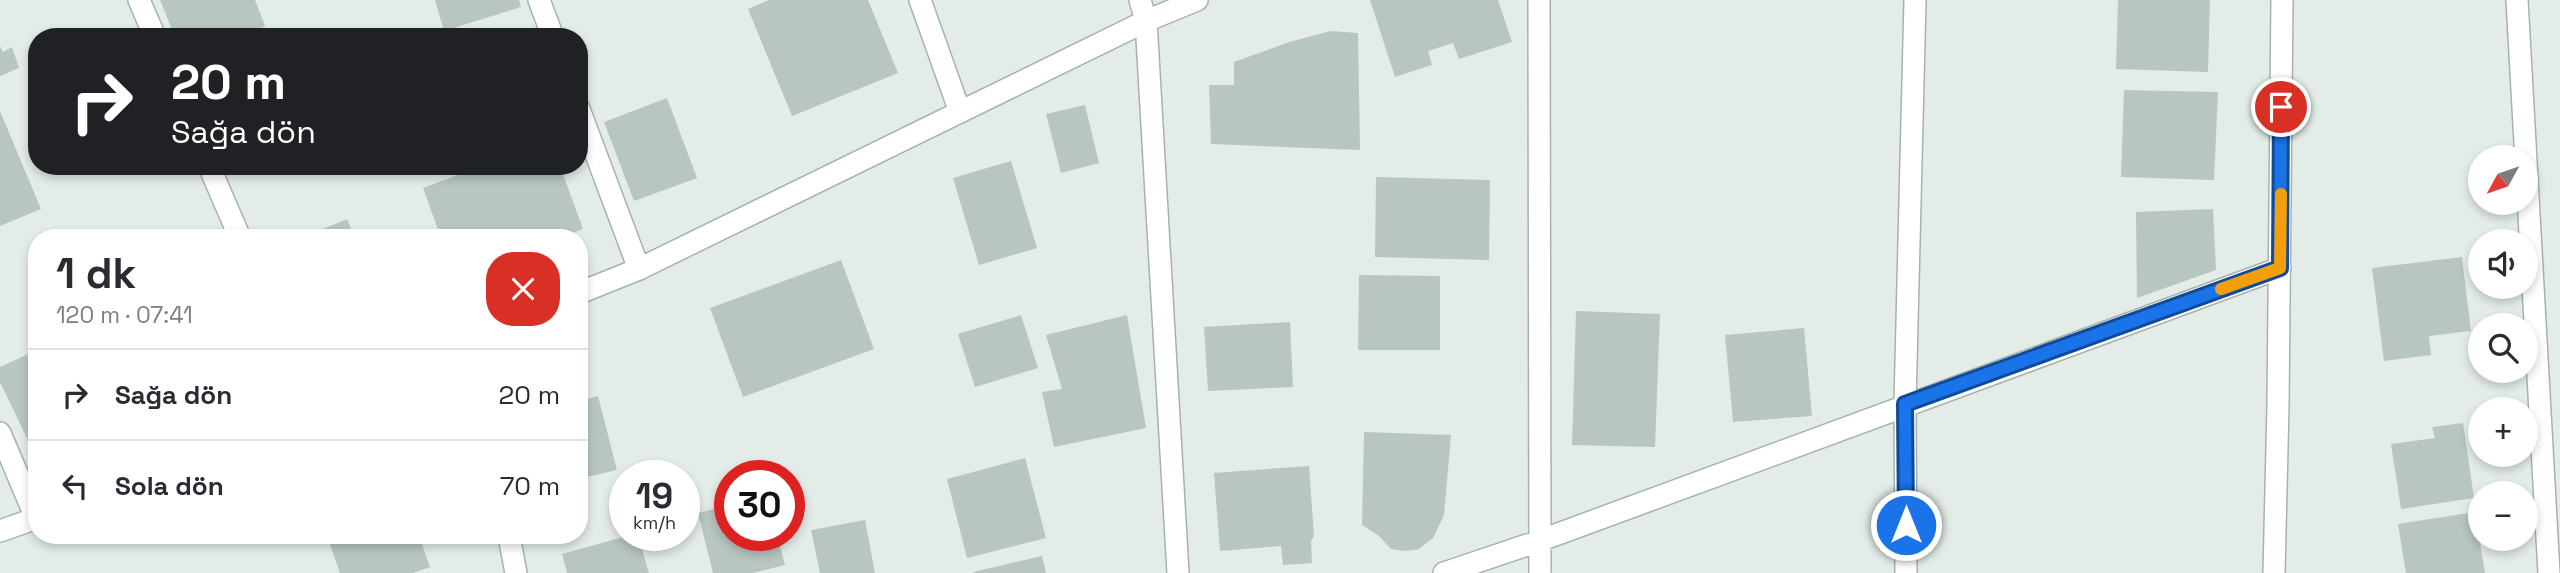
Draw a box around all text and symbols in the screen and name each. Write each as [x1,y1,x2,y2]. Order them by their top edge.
text: 20 m [171,51,286,113]
icon: right [56,56,147,147]
pin [2251,77,2311,137]
icon: arrive [2262,88,2300,126]
text: Sağa dön [171,112,316,152]
north arrow [2468,145,2538,215]
map controls [2468,145,2538,551]
button: sound [2468,229,2538,299]
text: 1 dk [56,247,136,300]
button: close [486,252,560,326]
text: 120 m · 07:41 [56,300,193,330]
button: search [2468,313,2538,383]
icon: right [56,376,94,414]
text: Sağa dön [115,378,232,412]
text: 20 m [499,378,560,412]
button: + [2468,397,2538,467]
speed limit sign: 30 [714,460,805,551]
icon: left [56,467,94,505]
text: Sola dön [115,469,224,503]
text: 70 m [500,469,560,503]
text: 19 [636,474,673,518]
button: − [2468,481,2538,551]
position arrow [1869,488,1943,562]
text: km/h [633,511,676,534]

